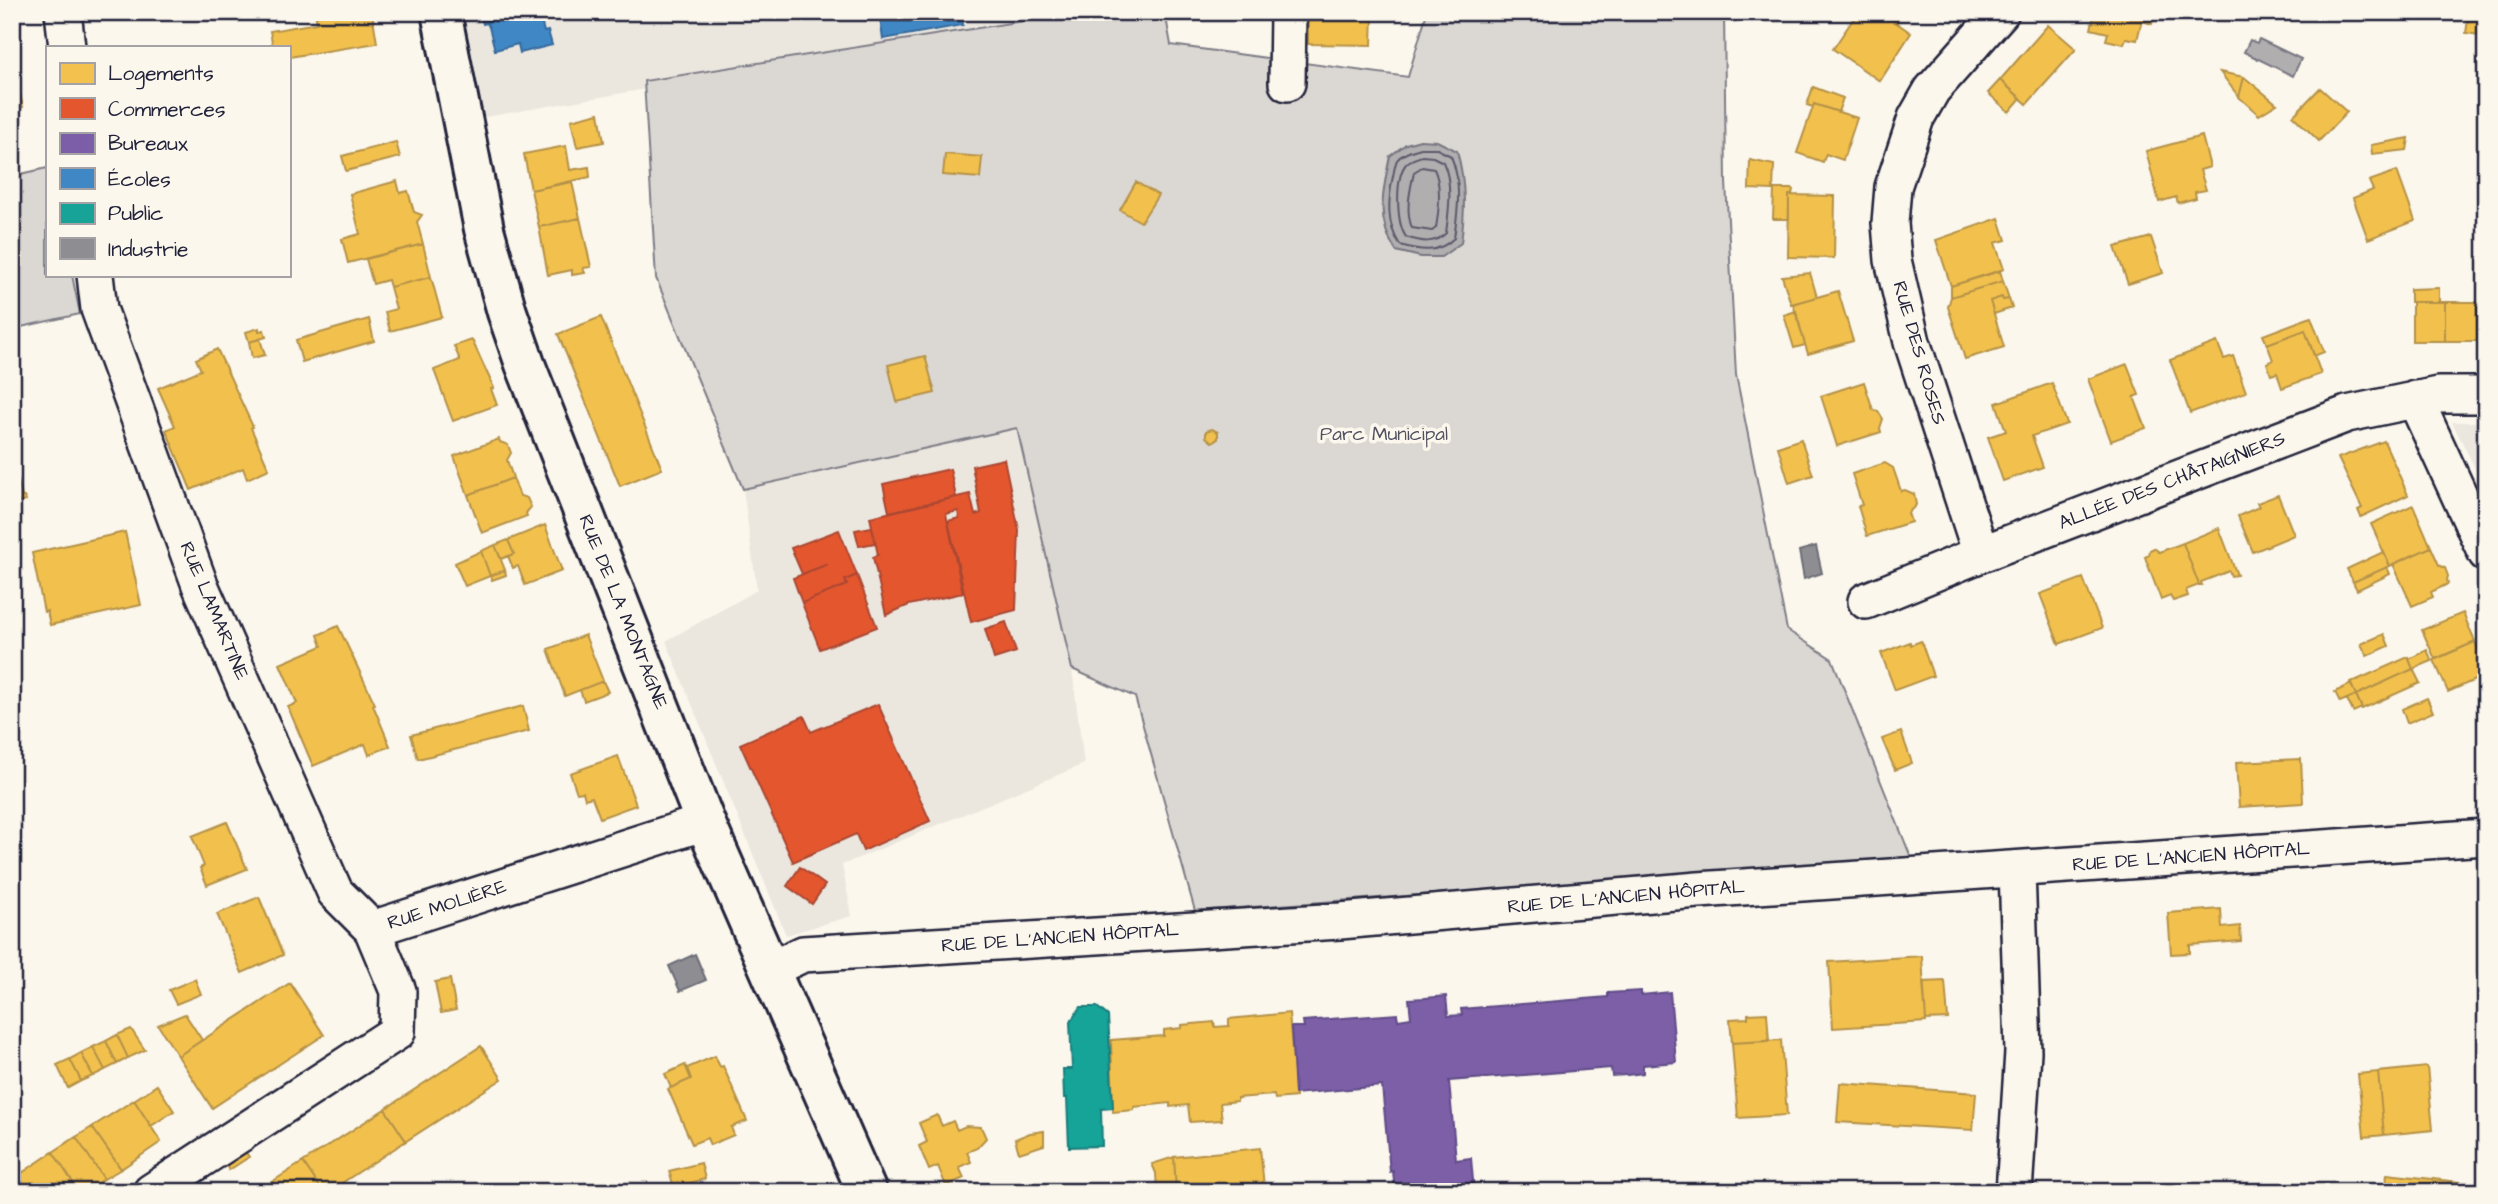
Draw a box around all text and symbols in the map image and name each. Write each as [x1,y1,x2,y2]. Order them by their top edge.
legend [46,46,290,276]
text: Logements [108,59,214,90]
text: Commerces [108,95,226,124]
text: Bureaux [108,129,188,158]
text: Écoles [108,165,171,194]
text: Public [108,199,164,228]
text: Industrie [108,235,188,264]
street label: RUE DES ROSES [1886,278,1952,428]
park label: Parc Municipal [1320,421,1448,448]
street label: ALLÉE DES CHÂTAIGNIERS [2055,425,2289,537]
street label: RUE DE LA MONTAGNE [572,511,674,713]
street label: RUE LAMARTINE [173,538,255,684]
street label: RUE DE L'ANCIEN HÔPITAL [2071,835,2311,879]
street label: RUE MOLIÈRE [384,873,510,937]
street label: RUE DE L'ANCIEN HÔPITAL [1506,873,1746,921]
street label: RUE DE L'ANCIEN HÔPITAL [940,916,1180,960]

